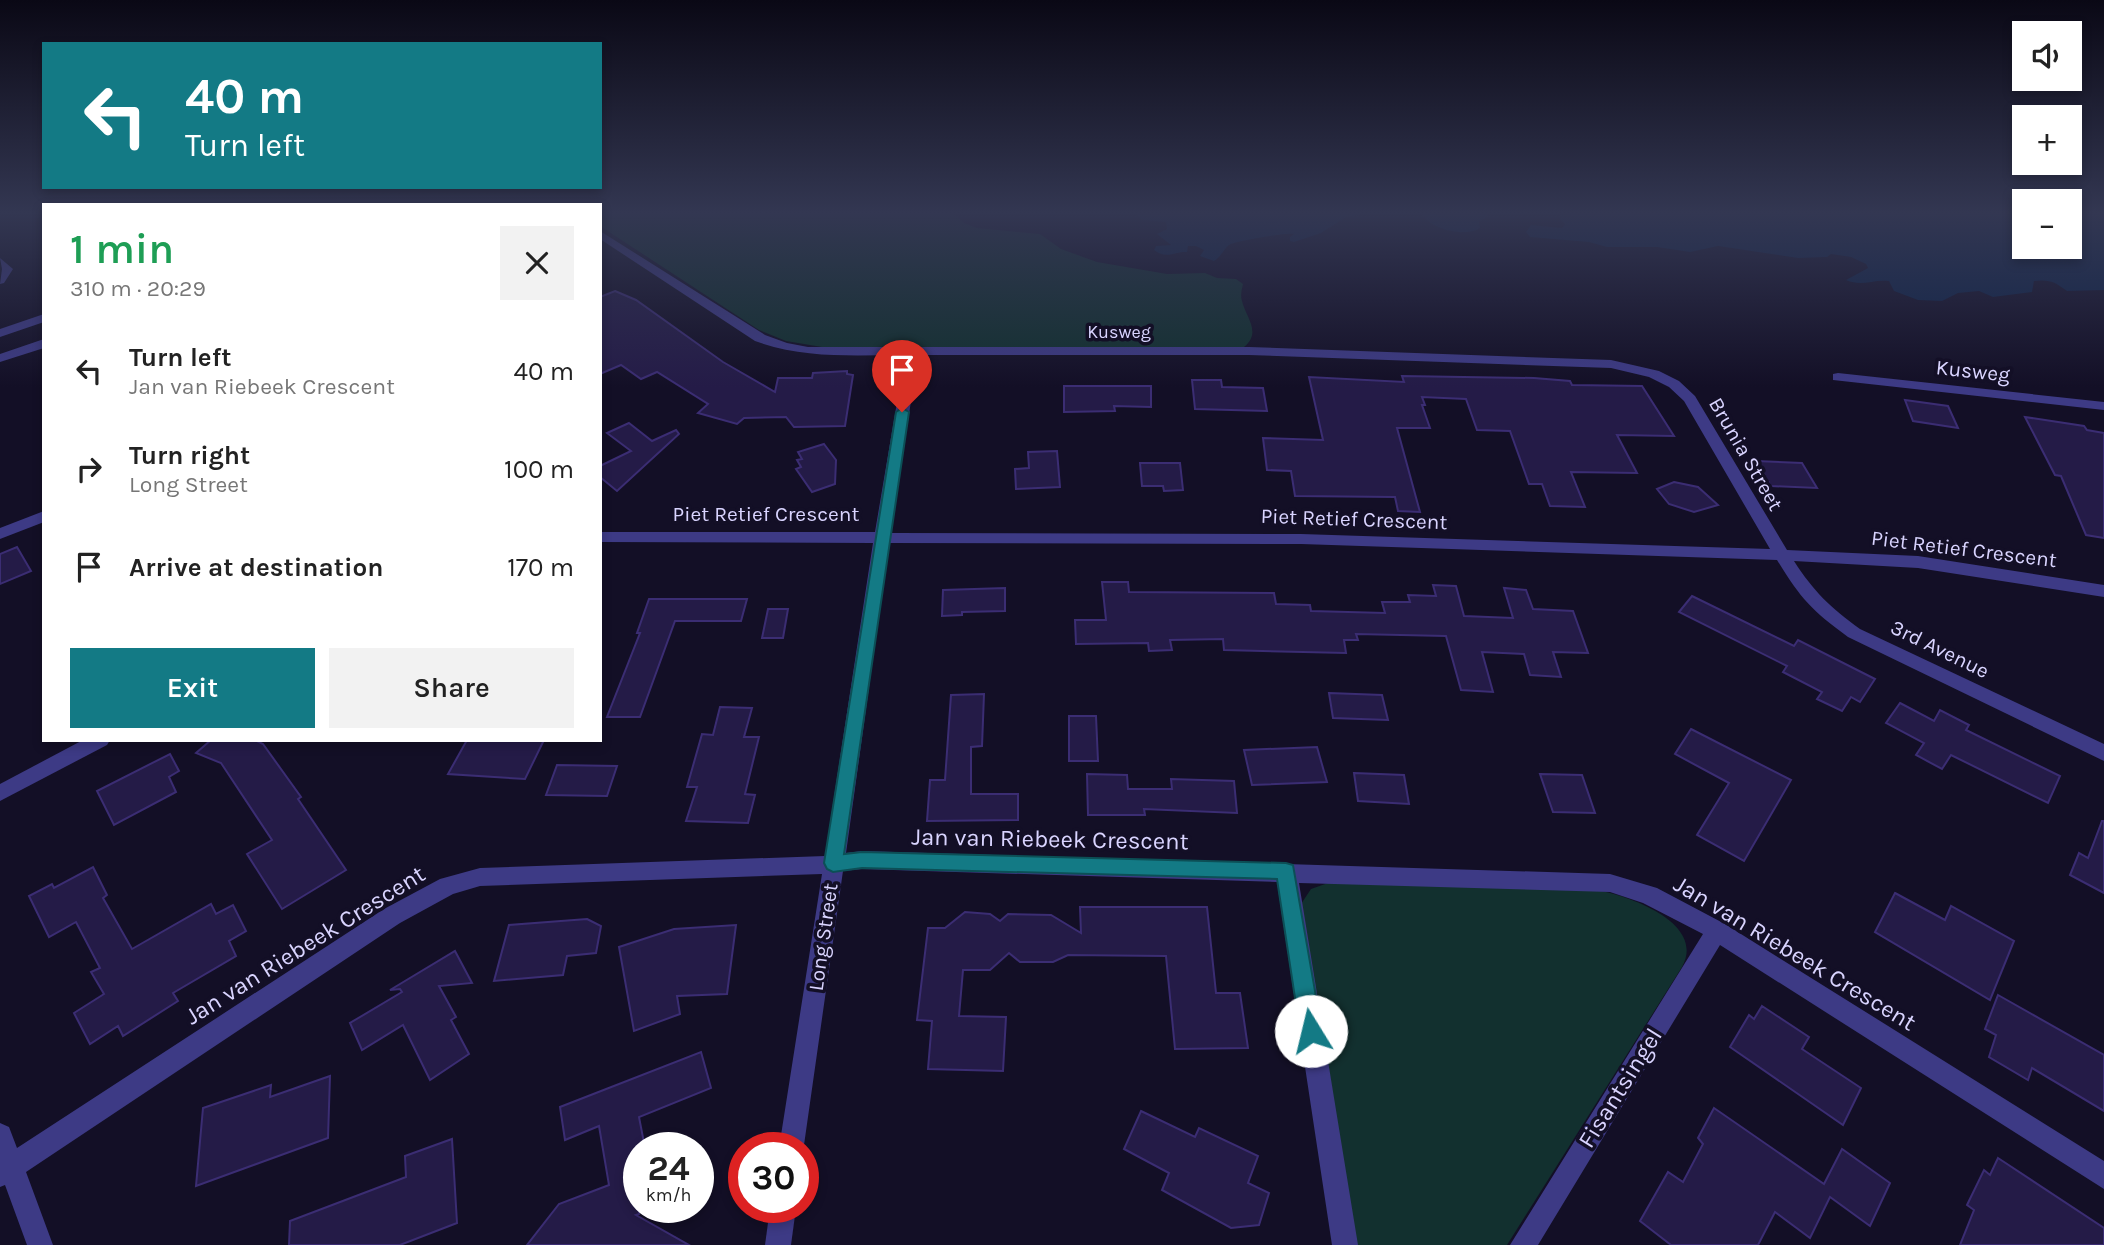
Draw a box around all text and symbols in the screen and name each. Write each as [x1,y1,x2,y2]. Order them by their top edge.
map controls [2012,21,2082,259]
button: sound [2012,21,2082,91]
text: 40 m [185,68,304,125]
icon: left [70,70,161,161]
button: + [2012,105,2082,175]
text: Turn left [185,127,305,164]
button: − [2012,189,2082,259]
text: 1 min [70,224,174,274]
button: close [500,226,574,300]
text: 310 m · 20:29 [70,275,206,302]
street label: Kusweg [1087,321,1151,343]
pin [872,340,932,412]
text: Turn left [129,342,231,373]
icon: arrive [883,351,921,389]
icon: left [70,352,108,390]
street label: Kusweg [1935,355,2011,387]
text: 40 m [514,356,574,387]
text: Jan van Riebeek Crescent [129,373,395,400]
street label: Brunia Street [1704,393,1788,515]
text: Turn right [129,440,250,471]
icon: right [70,450,108,488]
text: 100 m [504,454,574,485]
text: Long Street [129,471,248,498]
street label: Piet Retief Crescent [673,502,859,526]
street label: Piet Retief Crescent [1260,504,1448,534]
street label: Piet Retief Crescent [1870,526,2058,572]
icon: arrive [70,548,108,586]
text: Arrive at destination [129,552,383,583]
text: 170 m [507,552,574,583]
street label: 3rd Avenue [1887,615,1993,683]
button: Exit [70,648,315,728]
button: Share [329,648,574,728]
street label: Jan van Riebeek Crescent [911,823,1189,855]
street label: Jan van Riebeek Crescent [180,860,430,1030]
street label: Jan van Riebeek Crescent [1669,870,1921,1036]
street label: Long Street [804,882,842,992]
position arrow [1274,994,1348,1068]
street label: Fisantsingel [1572,1023,1668,1153]
speed limit sign: 30 [728,1132,819,1223]
text: 24 [648,1148,690,1189]
text: km/h [646,1184,691,1206]

